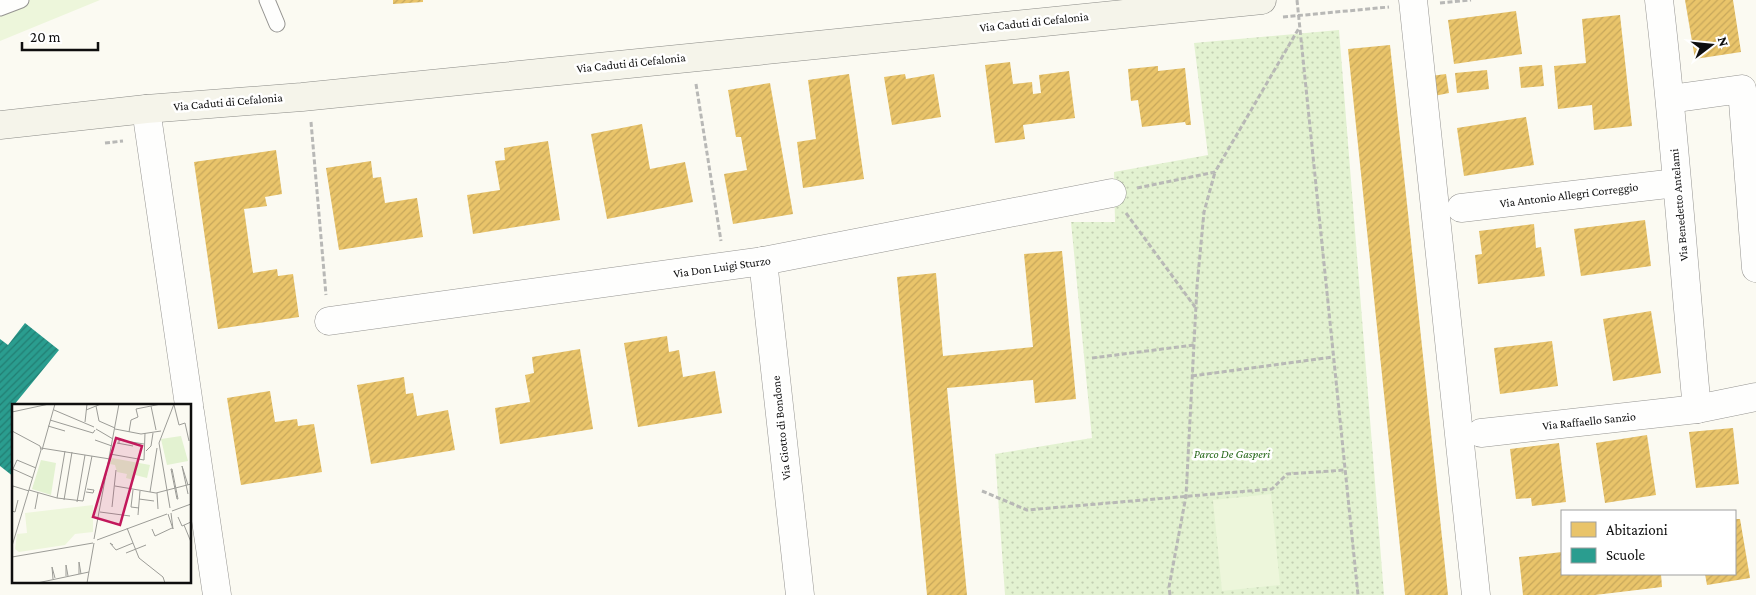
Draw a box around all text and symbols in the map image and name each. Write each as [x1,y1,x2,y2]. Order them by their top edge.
street label: Via Caduti di Cefalonia [979,9,1090,35]
scale bar [22,20,99,52]
north arrow [1686,20,1736,70]
text: 20 m [30,29,61,45]
text: N [1714,35,1733,49]
street label: Via Caduti di Cefalonia [576,50,687,76]
street label: Via Caduti di Cefalonia [173,90,284,114]
street label: Via Benedetto Antelami [1667,148,1691,262]
street label: Via Antonio Allegri Correggio [1499,180,1639,210]
street label: Via Don Luigi Sturzo [672,253,772,281]
street label: Via Giotto di Bondone [769,375,793,481]
inset map [12,404,191,582]
street label: Via Raffaello Sanzio [1542,409,1636,433]
park label: Parco De Gasperi [1194,447,1271,461]
legend [1561,510,1736,575]
text: Abitazioni [1606,522,1668,538]
text: Scuole [1606,547,1646,563]

